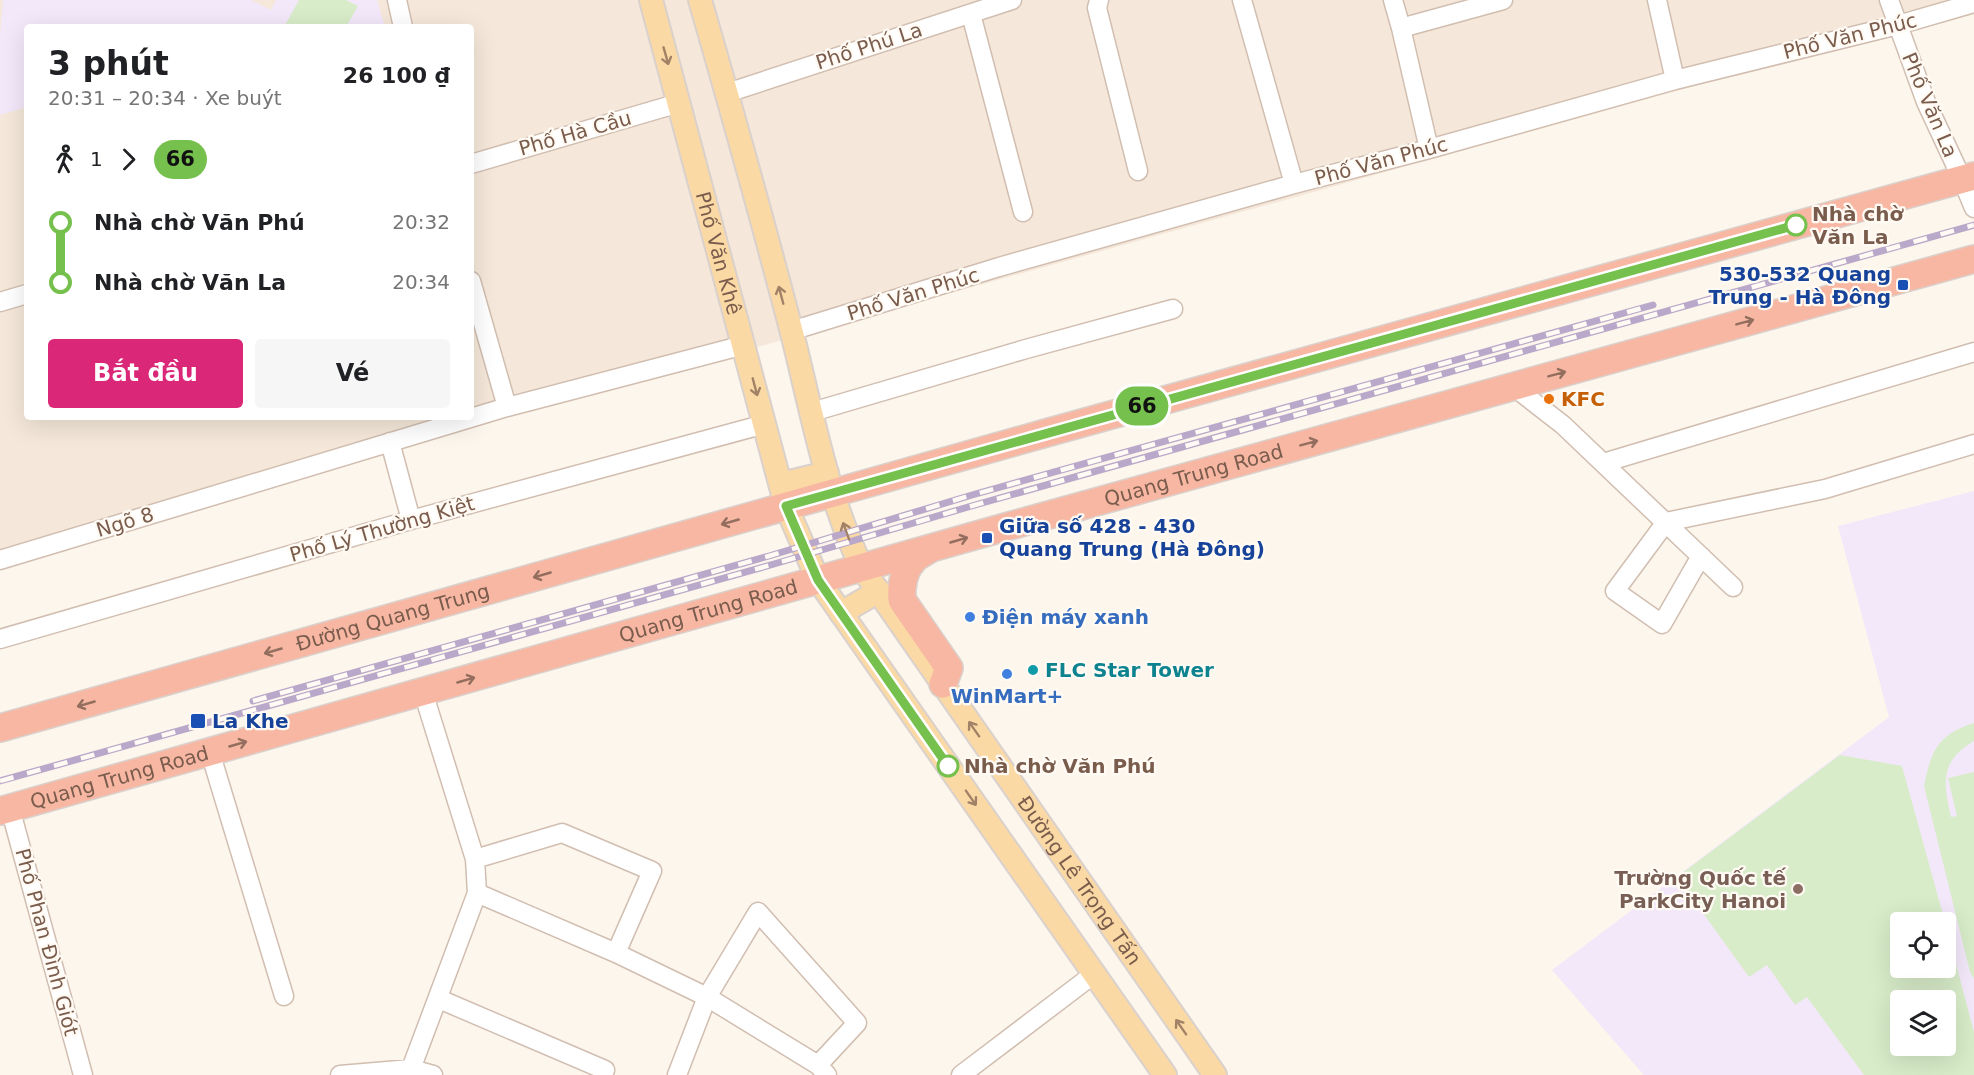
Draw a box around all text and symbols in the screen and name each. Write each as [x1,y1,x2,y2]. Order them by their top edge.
street label: Phố Văn Phúc [1781,8,1919,64]
street label: Phố Phú La [813,18,925,74]
text: 3 phút [48,44,169,83]
one-way arrow [661,46,673,65]
street label: Phố Văn La [1897,49,1963,161]
text: 26 100 ₫ [343,63,450,88]
text: 20:31 – 20:34 · Xe buýt [48,86,282,110]
street label: Phố Hà Cầu [516,105,634,161]
street label: Phố Văn Phúc [1312,132,1450,190]
icon: walk [48,143,81,176]
icon: forward [112,143,145,176]
text: 1 [90,147,103,171]
text: 66 [166,147,195,171]
street label: Phố Văn Khê [691,189,746,317]
place label: Nhà chờ Văn La [1812,202,1905,249]
text: Nhà chờ Văn Phú [94,210,305,235]
text: 20:32 [392,210,450,234]
marker: Nhà chờ Văn La [1785,214,1807,236]
place label: 530-532 Quang Trung - Hà Đông [1708,262,1891,309]
street label: Phố Văn Phúc [844,263,982,325]
text: Nhà chờ Văn La [94,270,286,295]
text: 20:34 [392,270,450,294]
marker: 530-532 Quang Trung - Hà Đông [1896,278,1910,292]
one-way arrow [775,285,787,304]
one-way arrow [1735,316,1754,327]
button: Bắt đầu [48,339,243,408]
button: Vé [255,339,450,408]
one-way arrow [1547,368,1566,379]
one-way arrow [750,377,761,396]
line badge: 66 [1115,386,1169,426]
place label: KFC [1561,387,1605,411]
marker: KFC [1542,392,1556,406]
text: 66 [1127,394,1157,418]
one-way arrow [1299,437,1318,448]
street label: Quang Trung Road [1101,439,1286,511]
street label: Phố Lý Thường Kiệt [287,491,477,567]
street label: Ngõ 8 [93,502,157,542]
place label: Giữa số 428 - 430 Quang Trung (Hà Đông) [999,514,1265,561]
one-way arrow [720,517,739,528]
one-way arrow [839,522,850,541]
marker: Giữa số 428 - 430 Quang Trung (Hà Đông) [980,531,994,545]
one-way arrow [949,534,968,545]
one-way arrow [533,570,552,581]
street label: Quang Trung Road [616,574,800,648]
street label: Đường Quang Trung [293,579,492,656]
place label: Điện máy xanh [982,605,1149,629]
marker: Điện máy xanh [963,610,977,624]
one-way arrow [264,646,283,657]
place label: FLC Star Tower [1045,658,1214,682]
marker: FLC Star Tower [1026,663,1040,677]
marker: WinMart+ [1000,667,1014,681]
one-way arrow [456,673,475,685]
place label: WinMart+ [951,684,1063,708]
one-way arrow [77,699,96,710]
place label: La Khe [212,709,289,733]
marker: La Khe [189,712,207,730]
one-way arrow [968,721,980,737]
one-way arrow [228,738,247,749]
street label: Quang Trung Road [27,741,211,814]
place label: Nhà chờ Văn Phú [964,754,1156,778]
marker: Nhà chờ Văn Phú [937,755,959,777]
one-way arrow [965,790,977,806]
street label: Đường Lê Trọng Tấn [1013,791,1147,970]
street label: Phố Phan Đình Giót [10,846,84,1039]
place label: Trường Quốc tế ParkCity Hanoi [1614,866,1786,913]
marker: Trường Quốc tế ParkCity Hanoi [1791,882,1805,896]
map controls [1890,912,1956,1056]
button: locate [1890,912,1956,978]
button: layers [1890,990,1956,1056]
one-way arrow [1175,1019,1187,1036]

